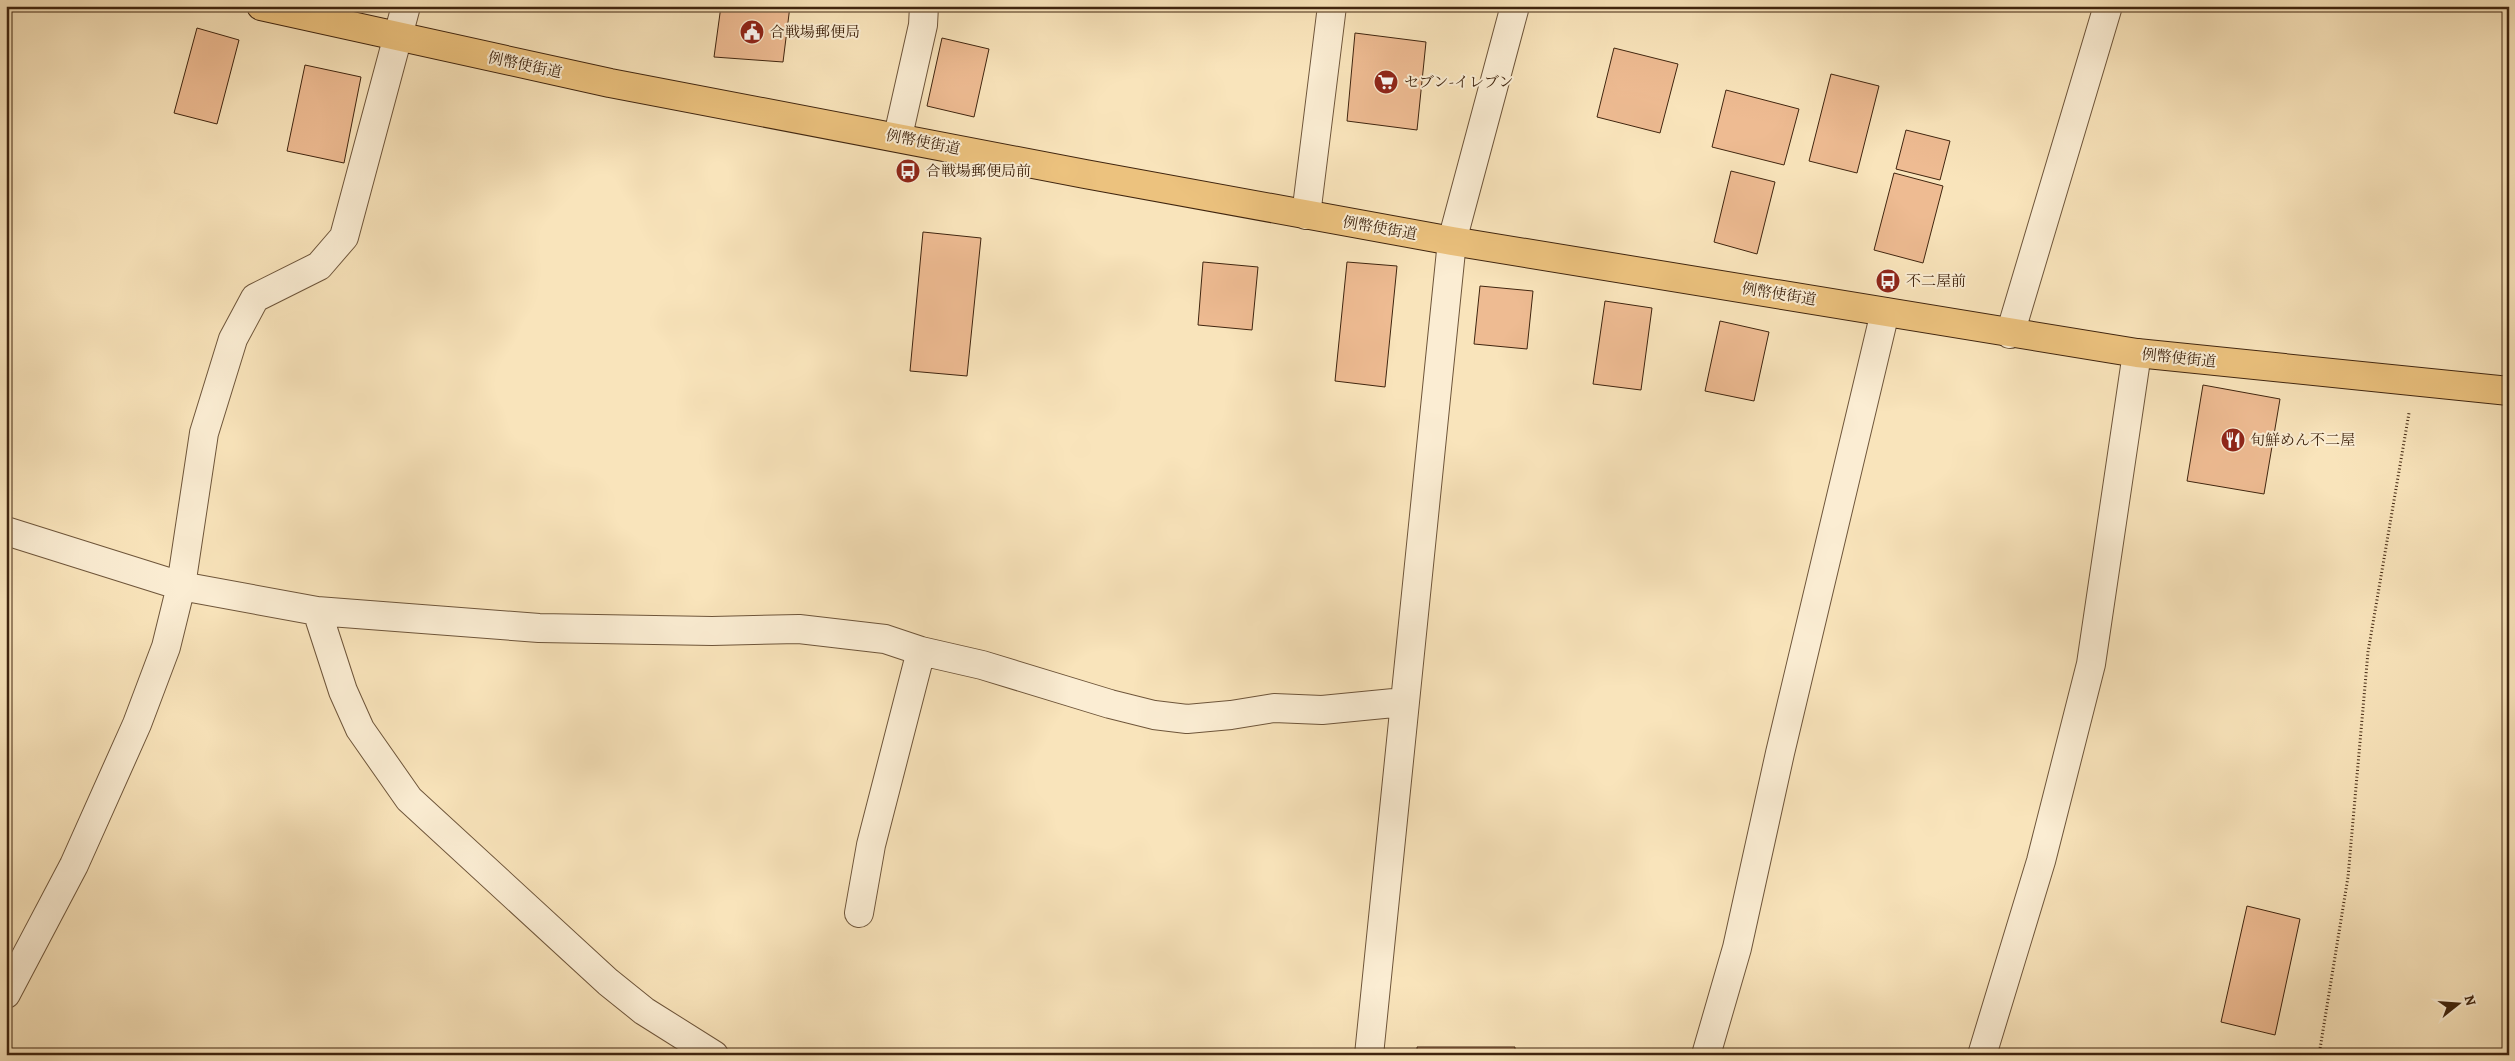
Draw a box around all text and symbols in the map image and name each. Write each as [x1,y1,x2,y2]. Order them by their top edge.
public building icon: 合戦場郵便局 [739,19,765,45]
place label: 合戦場郵便局 [770,22,860,42]
street label: 例幣使街道 [486,47,564,83]
supermarket icon: セブン-イレブン [1373,69,1399,95]
place label: セブン-イレブン [1404,72,1514,92]
street label: 例幣使街道 [884,125,962,159]
bus stop icon: 合戦場郵便局前 [895,158,921,184]
place label: 合戦場郵便局前 [926,161,1031,181]
street label: 例幣使街道 [1341,212,1419,244]
bus stop icon: 不二屋前 [1875,268,1901,294]
place label: 不二屋前 [1906,271,1966,291]
street label: 例幣使街道 [1740,278,1818,310]
street label: 例幣使街道 [2141,344,2217,372]
restaurant icon: 旬鮮めん不二屋 [2220,427,2246,453]
place label: 旬鮮めん不二屋 [2250,430,2355,450]
north arrow [2432,978,2482,1028]
text: N [2459,993,2481,1008]

